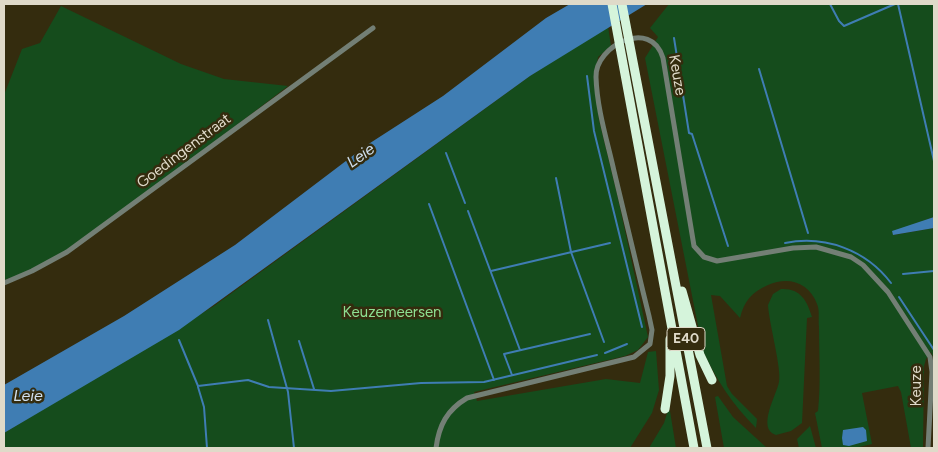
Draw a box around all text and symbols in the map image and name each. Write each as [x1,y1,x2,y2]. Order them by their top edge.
street label: Keuze [665,53,689,97]
street label: Goedingenstraat [133,110,235,192]
water label: Leie [343,140,379,172]
park label: Keuzemeersen [343,304,441,322]
road number: E40 [667,328,705,350]
street label: Keuze [908,365,926,407]
water label: Leie [13,386,43,406]

